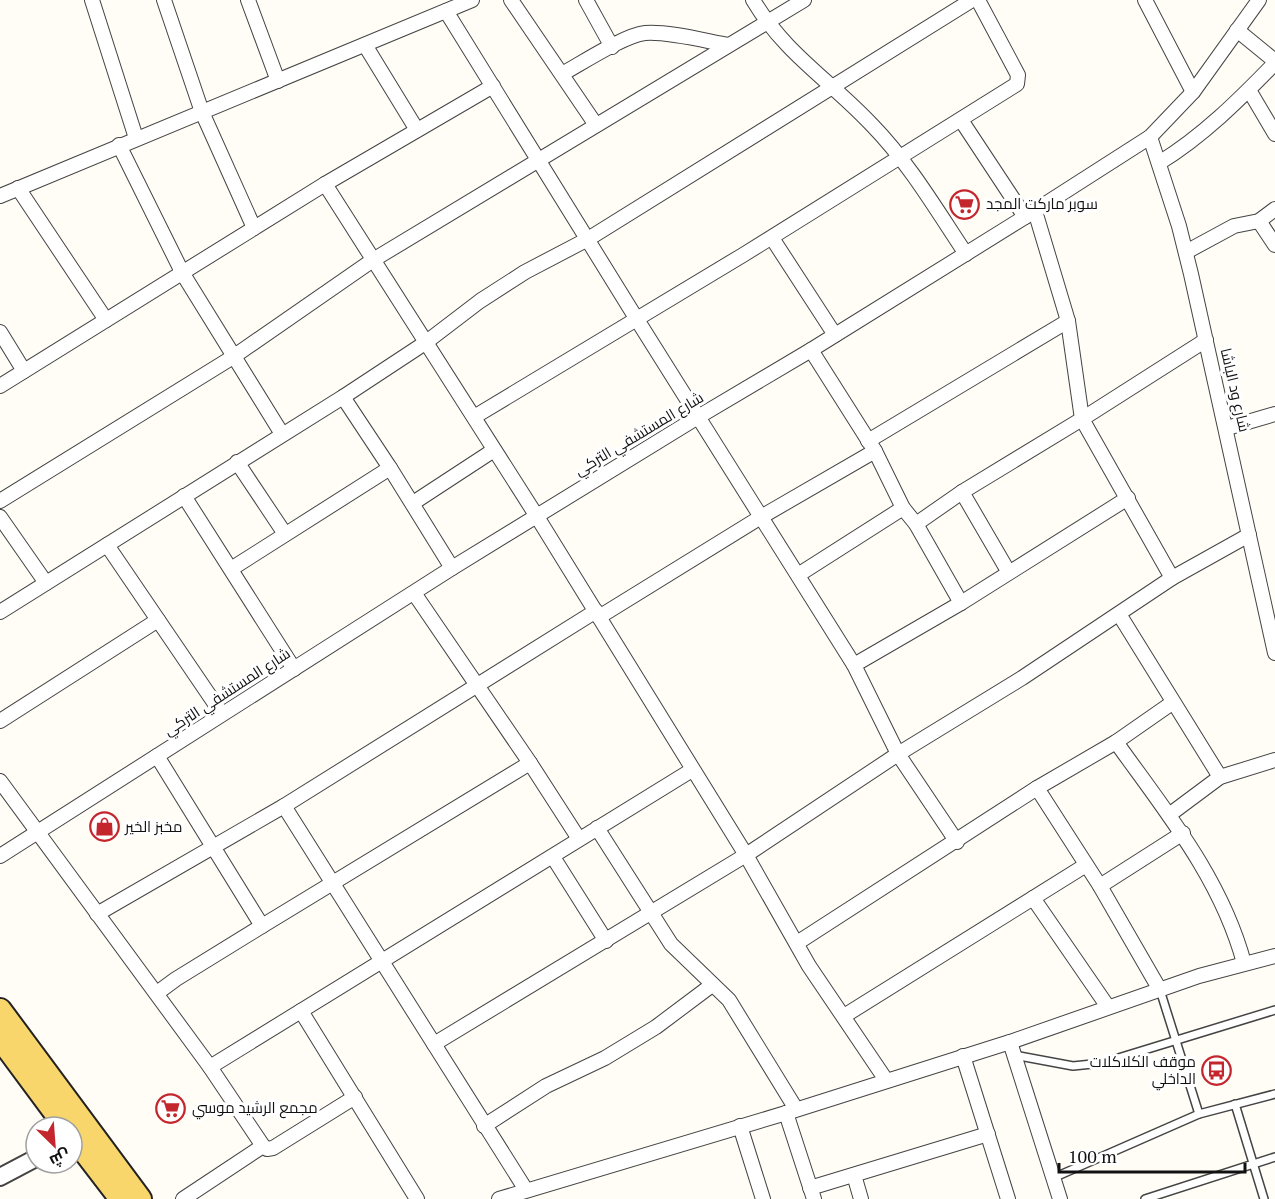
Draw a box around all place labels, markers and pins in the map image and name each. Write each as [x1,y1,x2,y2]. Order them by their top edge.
supermarket icon: سوبر ماركت المجد [949,188,981,220]
place label: سوبر ماركت المجد [986,193,1098,213]
shop icon: مخبز الخير [88,811,120,843]
place label: مخبز الخير [124,816,182,836]
place label: موقف الكلاكلات الداخلي [1090,1051,1196,1091]
bus stop icon: موقف الكلاكلات الداخلي [1201,1055,1233,1087]
supermarket icon: مجمع الرشيد موسي [155,1092,187,1124]
place label: مجمع الرشيد موسي [192,1097,318,1120]

